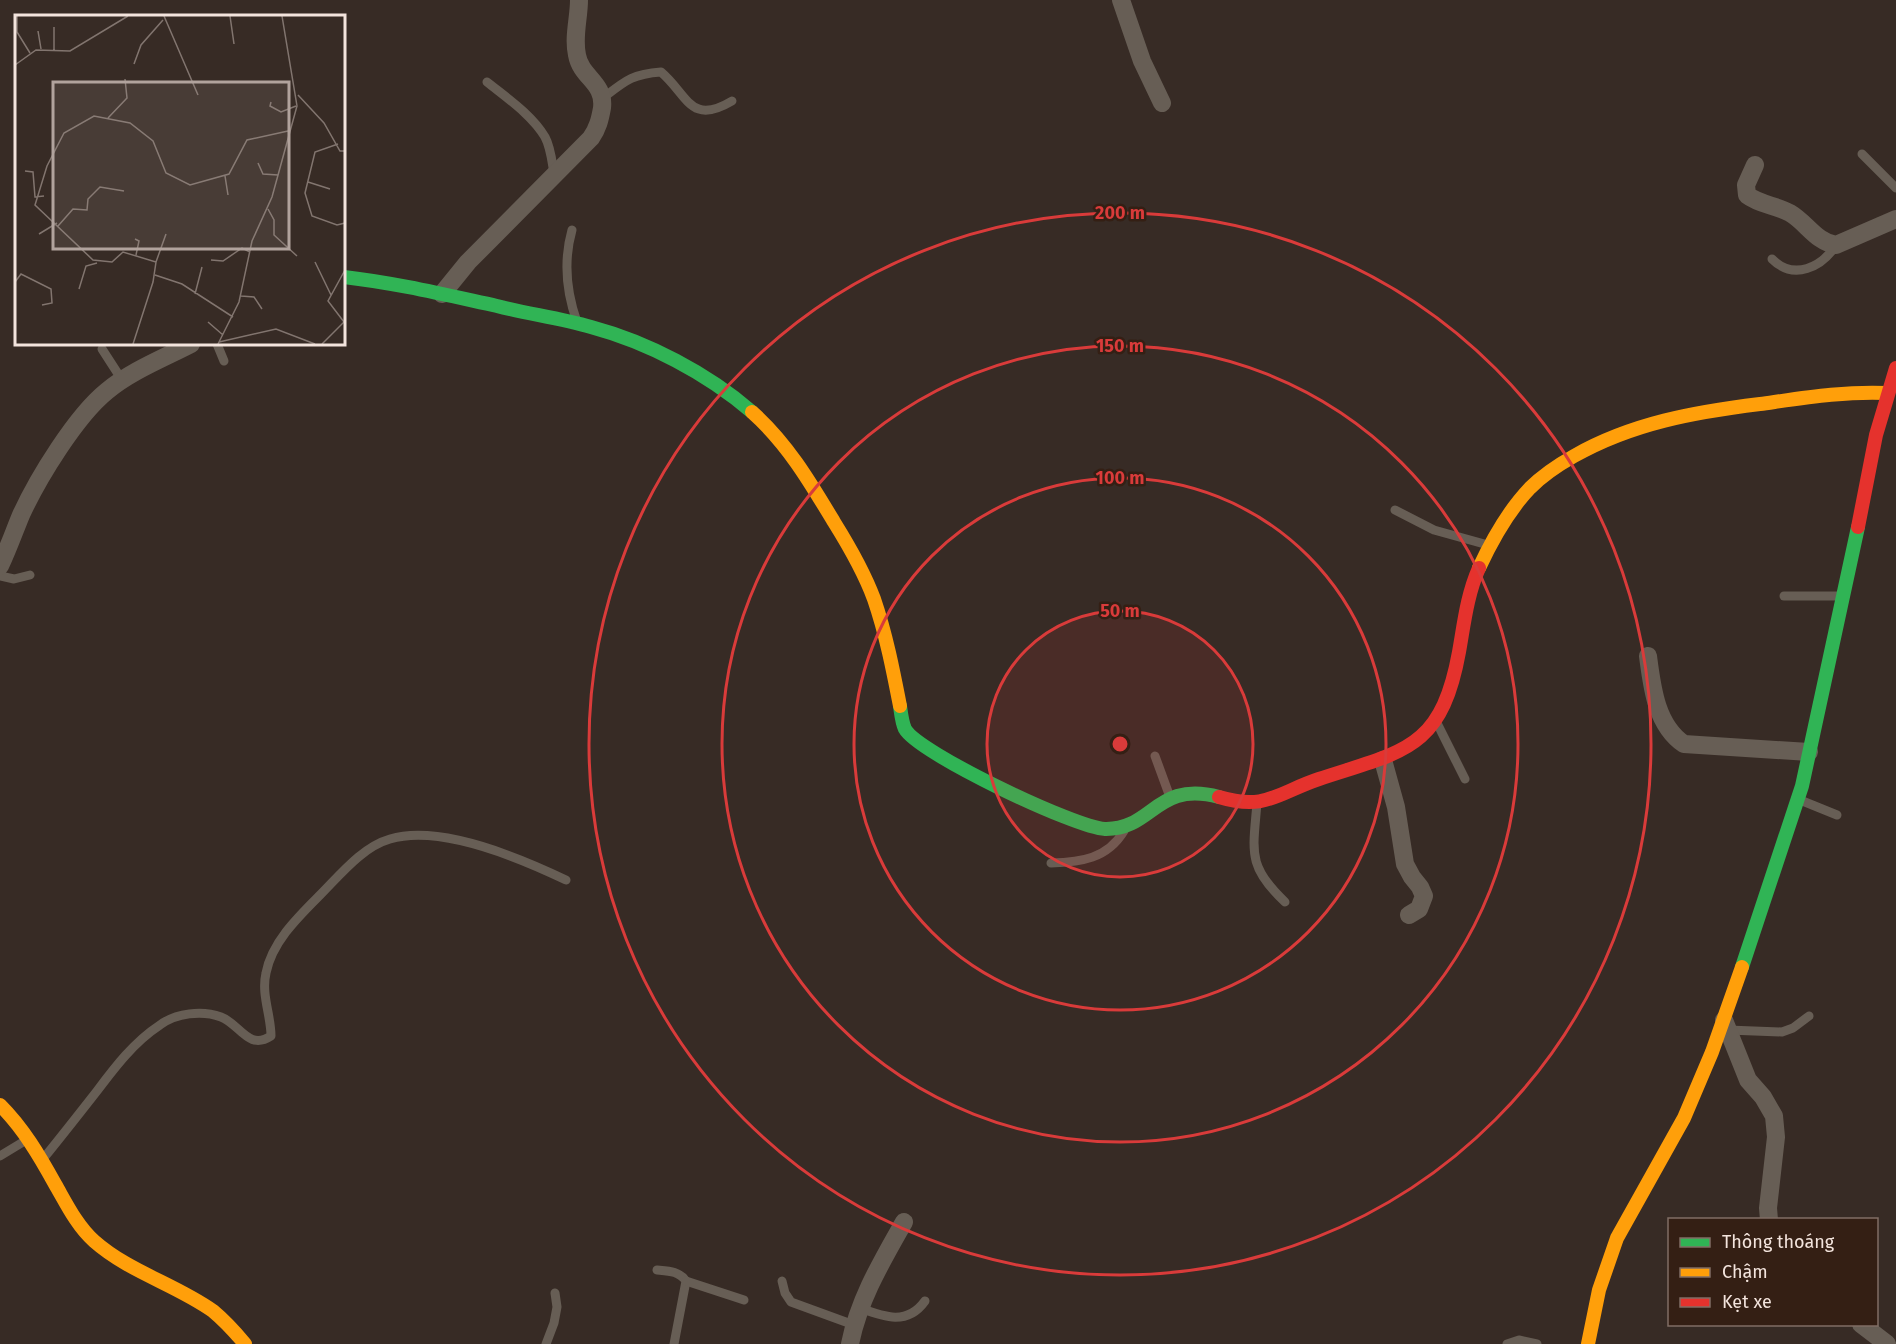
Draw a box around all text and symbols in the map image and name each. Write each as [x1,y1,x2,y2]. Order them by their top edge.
inset map [15,15,345,345]
text: 200 m [1095,202,1145,224]
text: 150 m [1096,335,1144,357]
text: 100 m [1096,467,1144,489]
text: 50 m [1100,600,1140,622]
centre of rings [1110,734,1130,754]
legend [1668,1218,1878,1326]
text: Thông thoáng [1722,1231,1835,1253]
text: Chậm [1722,1261,1768,1283]
text: Kẹt xe [1722,1291,1772,1313]

